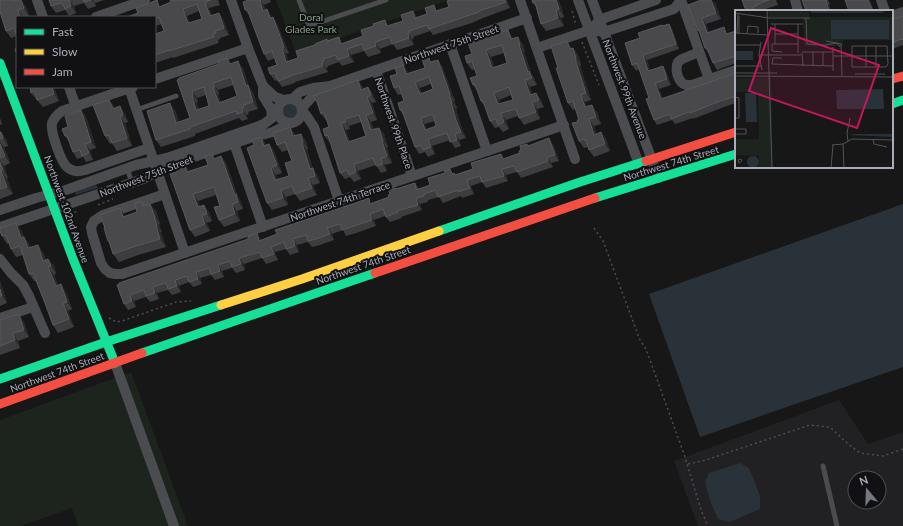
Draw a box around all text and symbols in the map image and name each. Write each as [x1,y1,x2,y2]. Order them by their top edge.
inset map [735,10,893,168]
park label: Doral Glades Park [285,11,338,35]
legend [16,16,156,88]
street label: Northwest 75th Street [402,22,500,66]
text: Fast [52,24,74,39]
street label: Northwest 99th Avenue [600,38,650,140]
text: Slow [52,44,78,59]
text: Jam [52,64,73,79]
street label: Northwest 99th Place [373,76,415,170]
street label: Northwest 74th Street [622,143,721,183]
street label: Northwest 75th Street [98,152,195,199]
street label: Northwest 102nd Avenue [42,154,92,264]
street label: Northwest 74th Terrace [289,178,391,224]
street label: Northwest 74th Street [314,243,412,287]
street label: Northwest 74th Street [8,349,106,395]
north arrow [847,470,887,510]
text: N [857,473,870,488]

